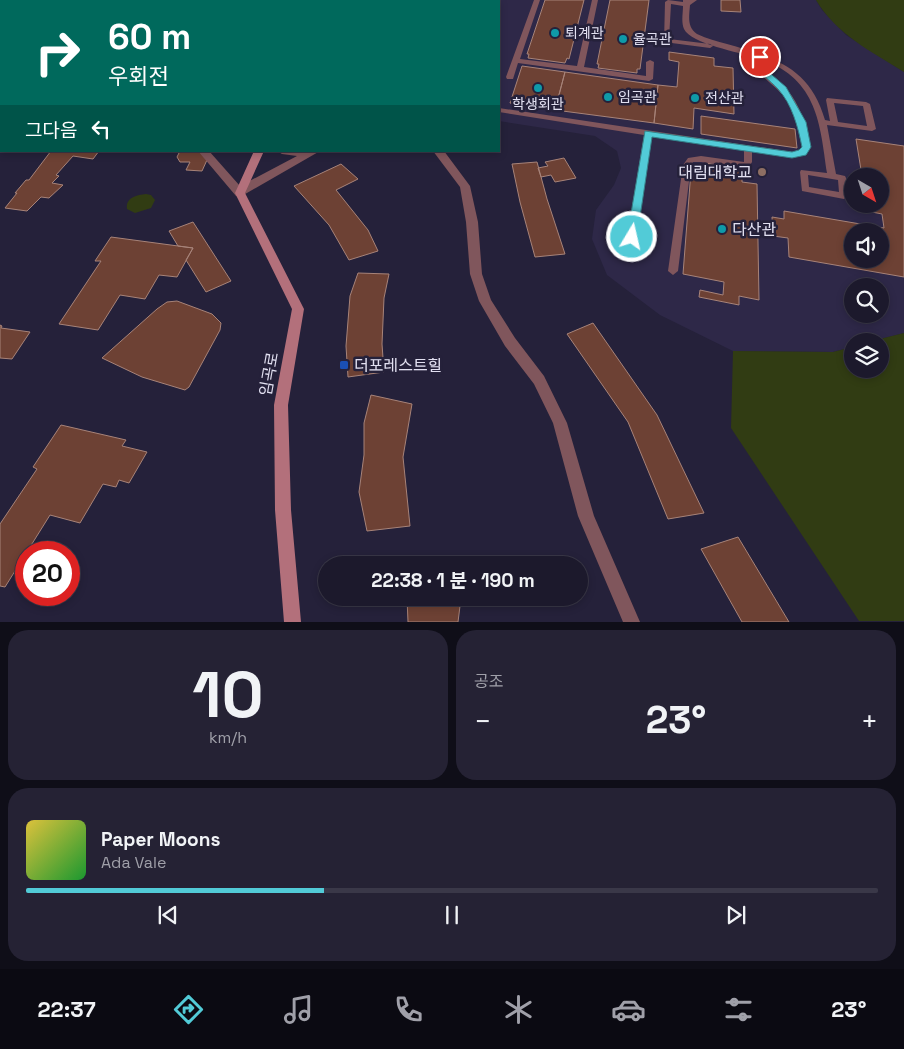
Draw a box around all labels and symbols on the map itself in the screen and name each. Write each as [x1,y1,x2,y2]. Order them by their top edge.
place label: 퇴계관 [565,24,604,42]
marker: 퇴계관 [549,27,561,39]
place label: 율곡관 [633,30,672,48]
marker: 율곡관 [617,33,629,45]
pin [739,36,781,78]
marker: 학생회관 [532,82,544,94]
place label: 임곡관 [618,88,657,106]
place label: 전산관 [705,89,744,107]
marker: 임곡관 [602,91,614,103]
marker: 전산관 [689,92,701,104]
place label: 학생회관 [512,95,564,113]
place label: 대림대학교 [678,162,752,183]
marker: 대림대학교 [756,166,768,178]
north arrow [844,168,889,212]
position arrow [605,210,657,262]
place label: 다산관 [732,219,776,240]
marker: 다산관 [716,223,728,235]
street label: 임곡로 [255,350,283,398]
place label: 더포레스트힐 [354,355,442,376]
marker: 더포레스트힐 [338,359,350,371]
speed limit sign: 20 [15,541,80,606]

